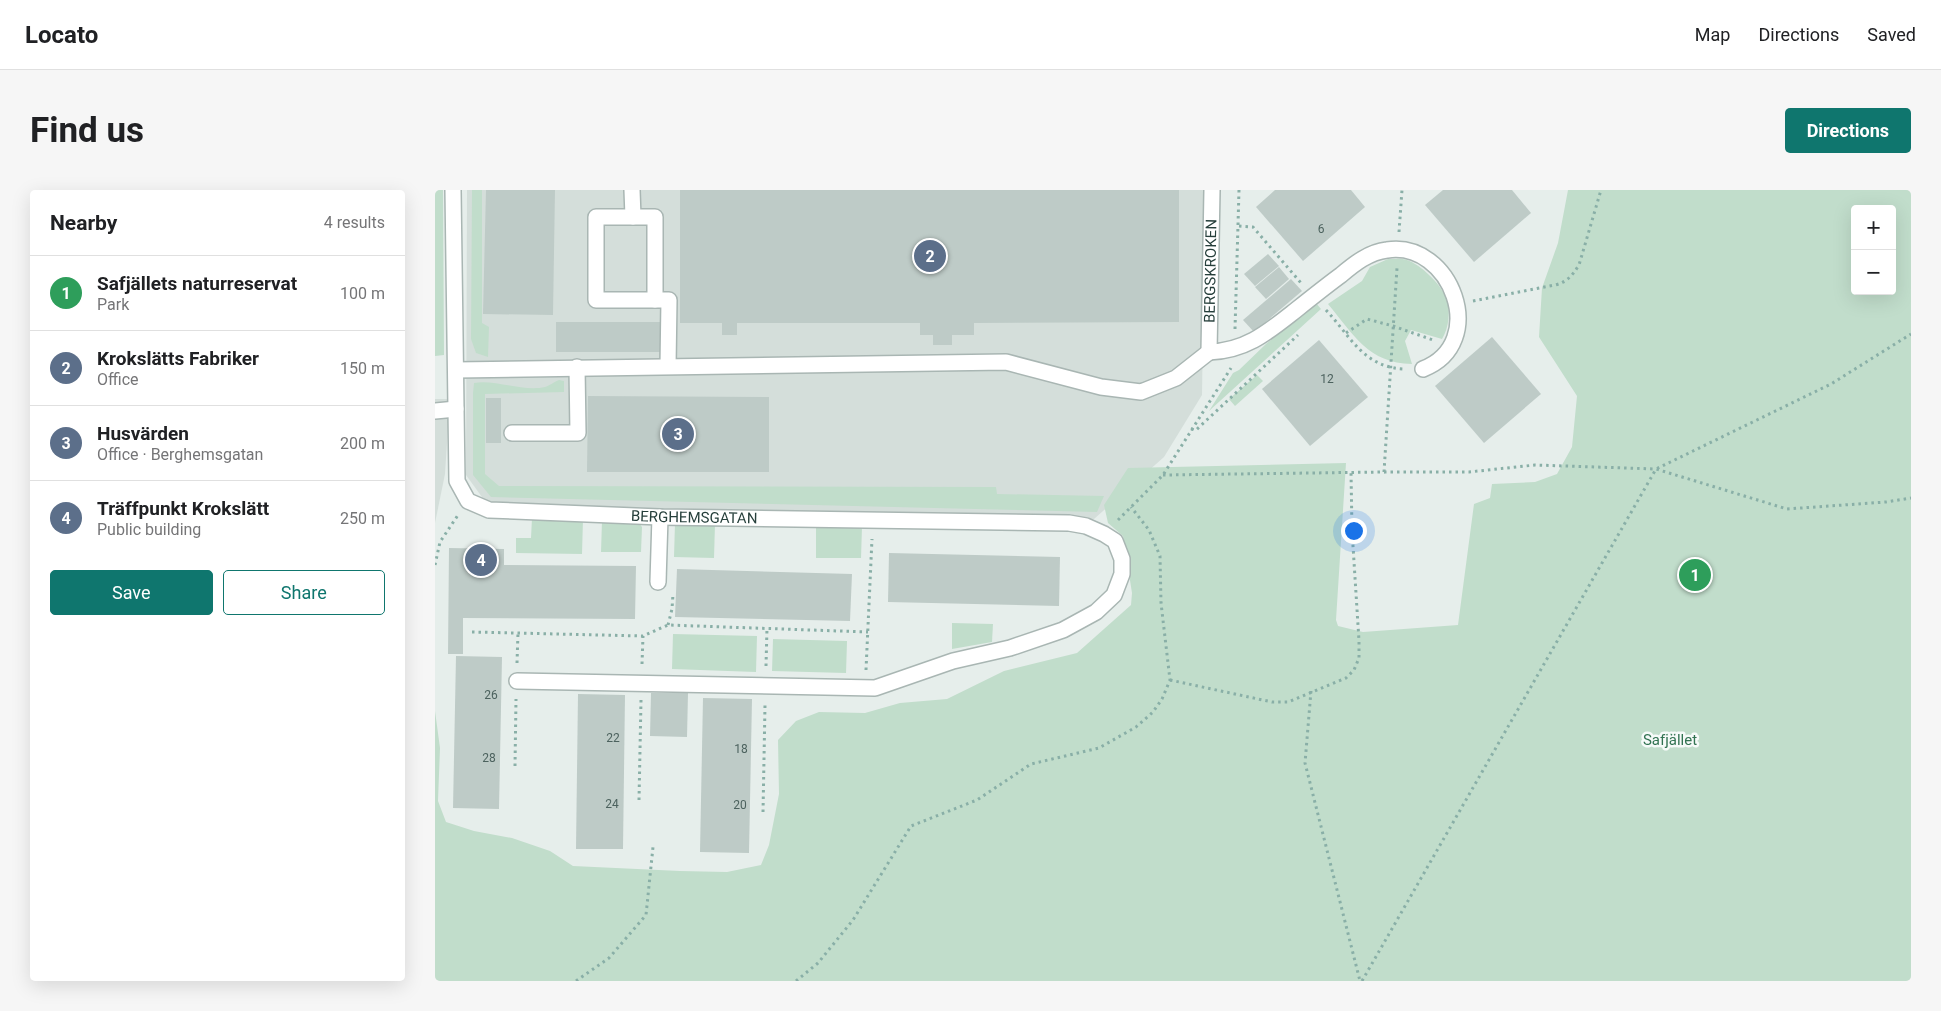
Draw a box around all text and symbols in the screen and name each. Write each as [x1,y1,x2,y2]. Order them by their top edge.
text: Locato [25,21,98,49]
text: Map [1695,24,1730,45]
text: Directions [1758,24,1839,45]
text: Saved [1867,24,1916,45]
button: Directions [1785,108,1911,153]
text: Find us [30,110,144,151]
map controls [1851,205,1896,295]
button: + [1851,205,1896,250]
text: Nearby [50,211,117,235]
text: 4 results [324,213,385,232]
street label: BERGSKROKEN [1201,219,1220,323]
house number: 6 [1318,222,1325,236]
pin: 2 [914,237,946,275]
button: − [1851,250,1896,295]
text: Safjällets naturreservat [97,272,297,295]
text: 1 [61,284,71,303]
text: 100 m [340,284,385,303]
text: Park [97,295,129,314]
text: Krokslätts Fabriker [97,347,259,370]
text: 2 [61,359,71,378]
text: 150 m [340,359,385,378]
text: Office [97,370,139,389]
house number: 12 [1320,372,1334,386]
pin: 3 [662,415,694,453]
text: Husvärden [97,422,189,445]
text: 3 [61,434,71,453]
text: 200 m [340,434,385,453]
text: Office · Berghemsgatan [97,445,263,464]
text: Träffpunkt Krokslätt [97,497,269,520]
street label: BERGHEMSGATAN [631,507,758,527]
text: 4 [61,509,71,528]
text: 250 m [340,509,385,528]
your location [1341,518,1367,544]
text: Public building [97,520,201,539]
pin: 4 [465,541,497,579]
pin: 1 [1679,556,1711,594]
button: Save [50,570,213,615]
button: Share [223,570,385,615]
house number: 26 [484,688,498,702]
house number: 22 [606,731,620,745]
park label: Safjället [1643,731,1697,749]
house number: 18 [734,742,748,756]
house number: 28 [482,751,496,765]
house number: 24 [605,797,619,811]
house number: 20 [733,798,747,812]

